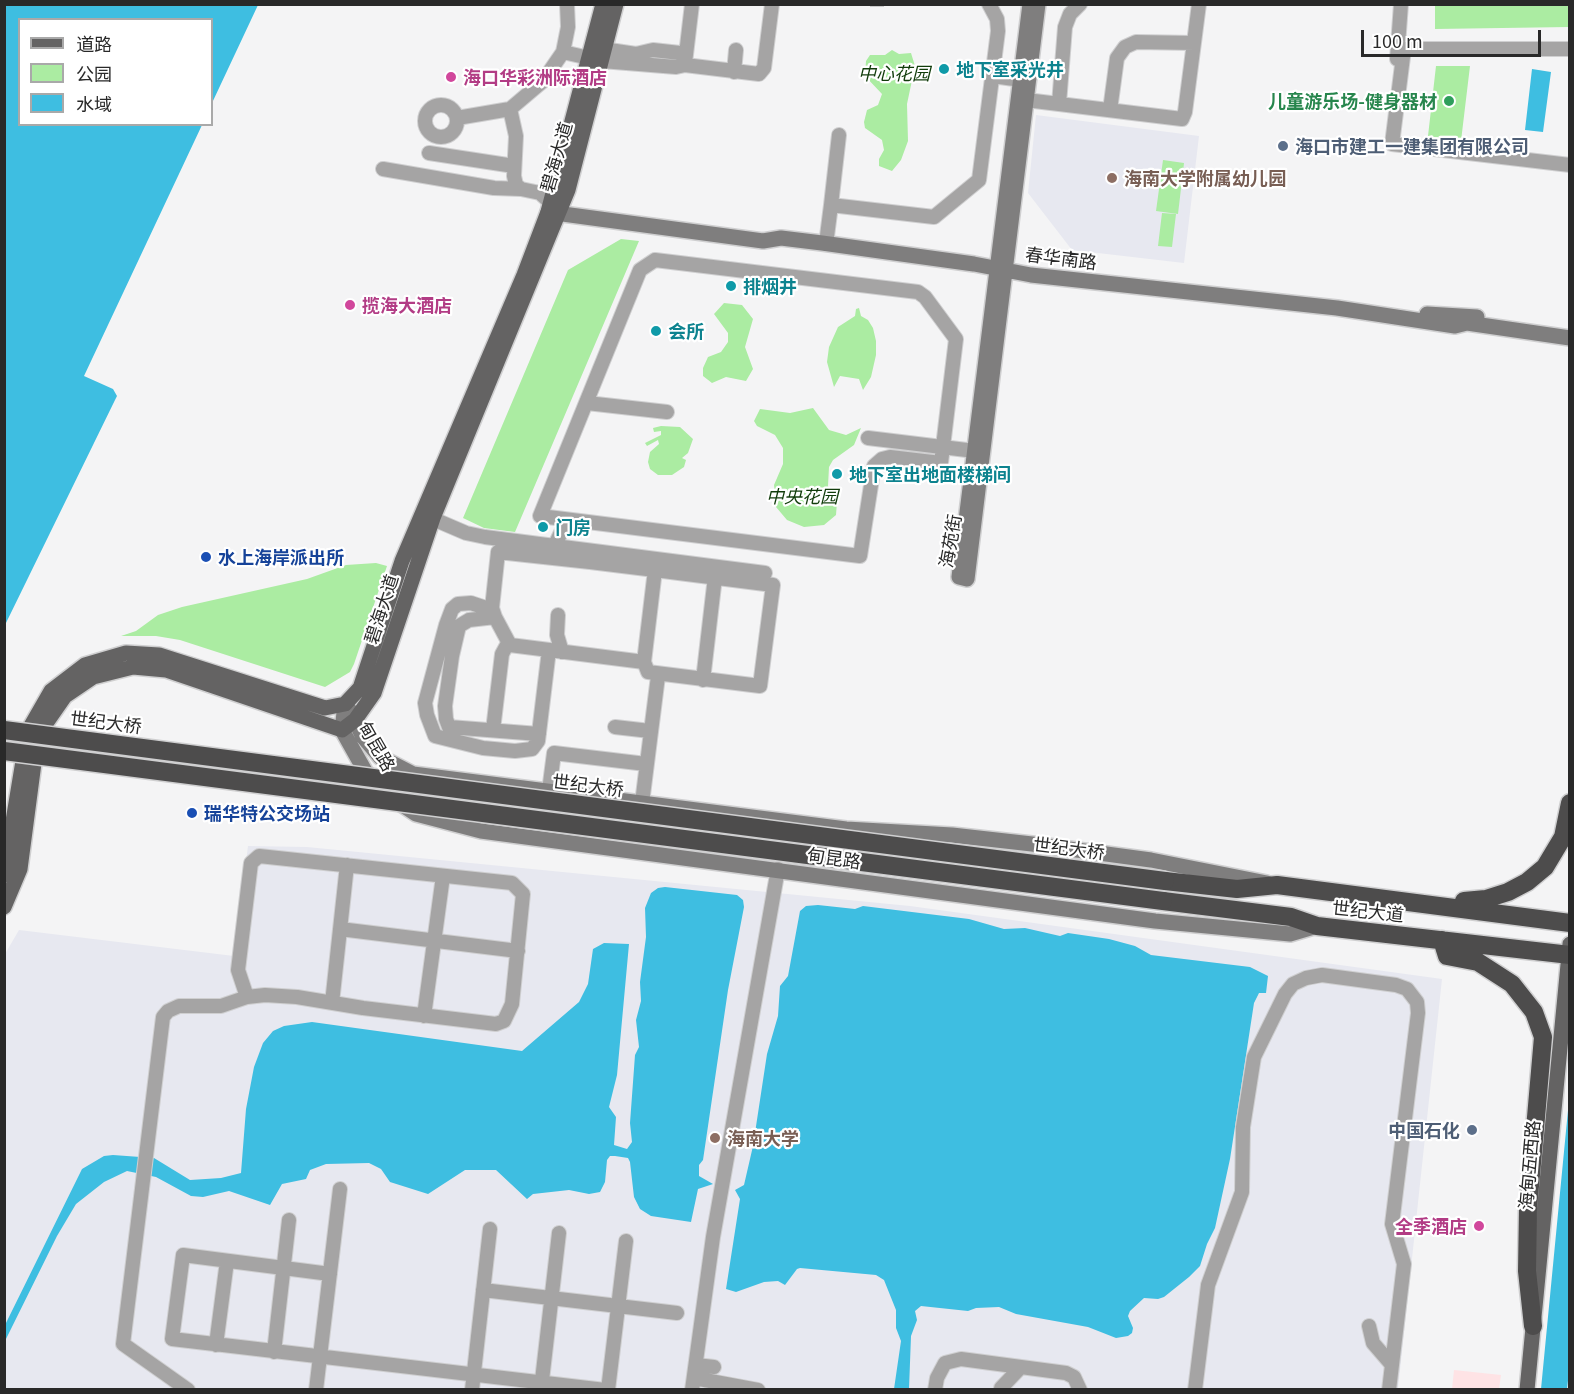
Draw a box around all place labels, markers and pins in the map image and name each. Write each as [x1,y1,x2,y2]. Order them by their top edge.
place label: 地下室采光井 [956,58,1064,80]
marker: 地下室采光井 [937,62,951,76]
place label: 海口华彩洲际酒店 [463,66,607,88]
marker: 海口华彩洲际酒店 [444,70,458,84]
place label: 儿童游乐场-健身器材 [1268,90,1437,112]
marker: 儿童游乐场-健身器材 [1442,94,1456,108]
place label: 海口市建工一建集团有限公司 [1295,135,1529,157]
marker: 海口市建工一建集团有限公司 [1276,139,1290,153]
place label: 海南大学附属幼儿园 [1124,167,1286,189]
marker: 海南大学附属幼儿园 [1105,171,1119,185]
place label: 排烟井 [743,275,797,297]
marker: 排烟井 [724,279,738,293]
place label: 揽海大酒店 [362,294,452,316]
marker: 揽海大酒店 [343,298,357,312]
place label: 会所 [668,320,704,342]
marker: 会所 [649,324,663,338]
place label: 地下室出地面楼梯间 [849,463,1011,485]
marker: 地下室出地面楼梯间 [830,467,844,481]
place label: 门房 [555,516,591,538]
marker: 门房 [536,520,550,534]
place label: 水上海岸派出所 [218,546,344,568]
marker: 水上海岸派出所 [199,550,213,564]
place label: 瑞华特公交场站 [204,802,330,824]
marker: 瑞华特公交场站 [185,806,199,820]
place label: 中国石化 [1388,1119,1460,1141]
marker: 中国石化 [1465,1123,1479,1137]
place label: 海南大学 [727,1127,799,1149]
marker: 海南大学 [708,1131,722,1145]
place label: 全季酒店 [1395,1215,1467,1237]
marker: 全季酒店 [1472,1219,1486,1233]

